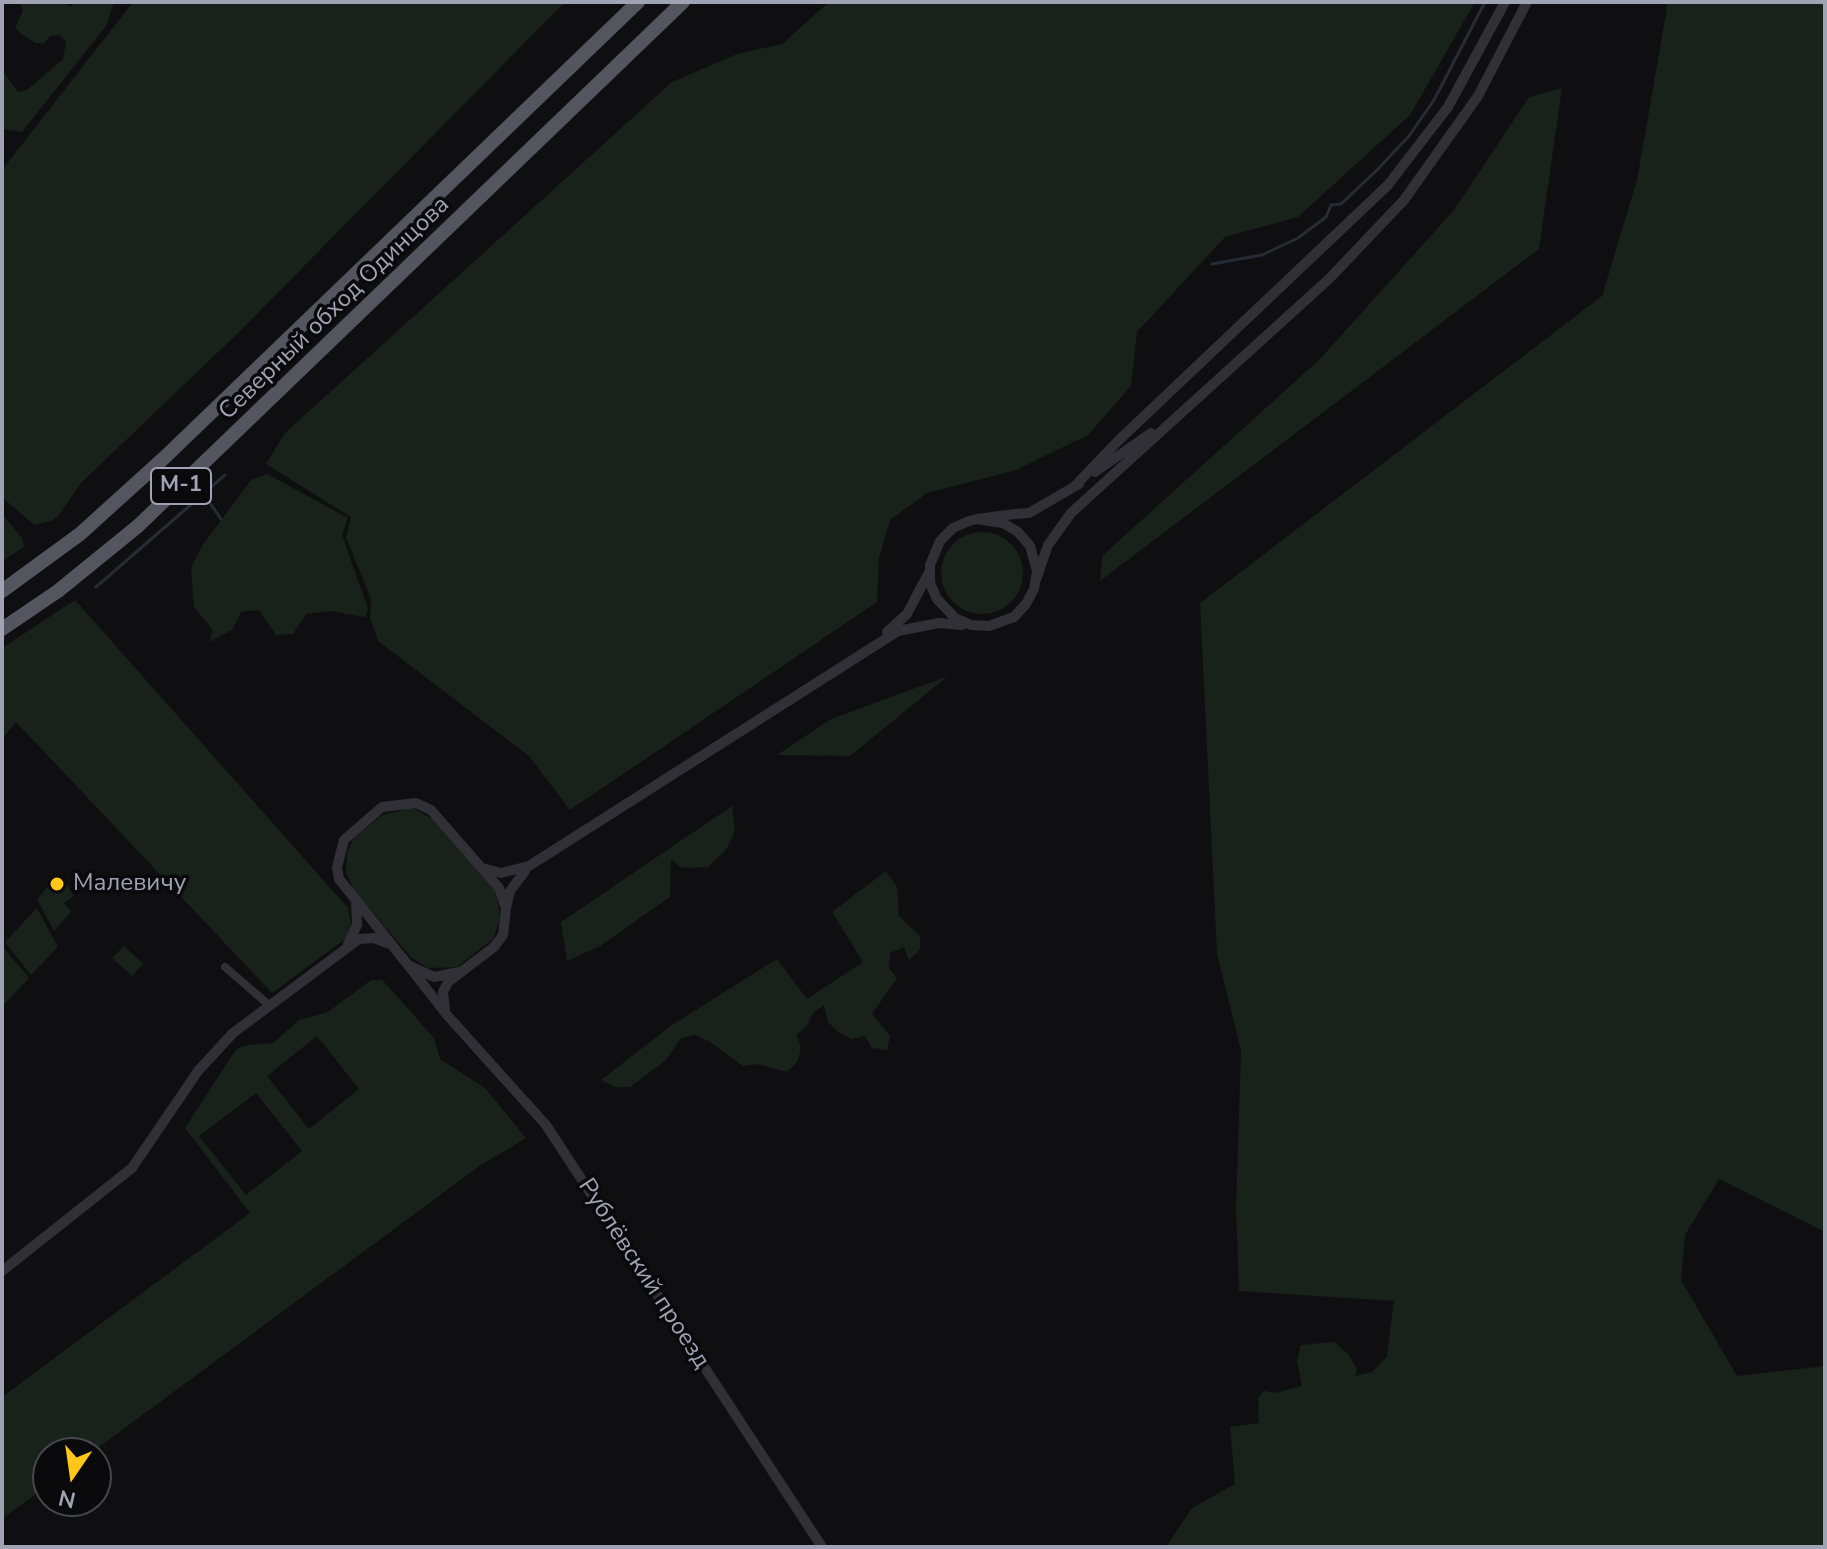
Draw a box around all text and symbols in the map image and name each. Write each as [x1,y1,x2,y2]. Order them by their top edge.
street label: Северный обход Одинцова [214,191,456,427]
road number: М-1 [151,468,211,504]
place label: Малевичу [73,870,186,898]
marker: Малевичу [48,875,66,893]
street label: Рублёвский проезд [571,1174,715,1374]
north arrow [32,1437,112,1517]
text: N [56,1482,78,1515]

